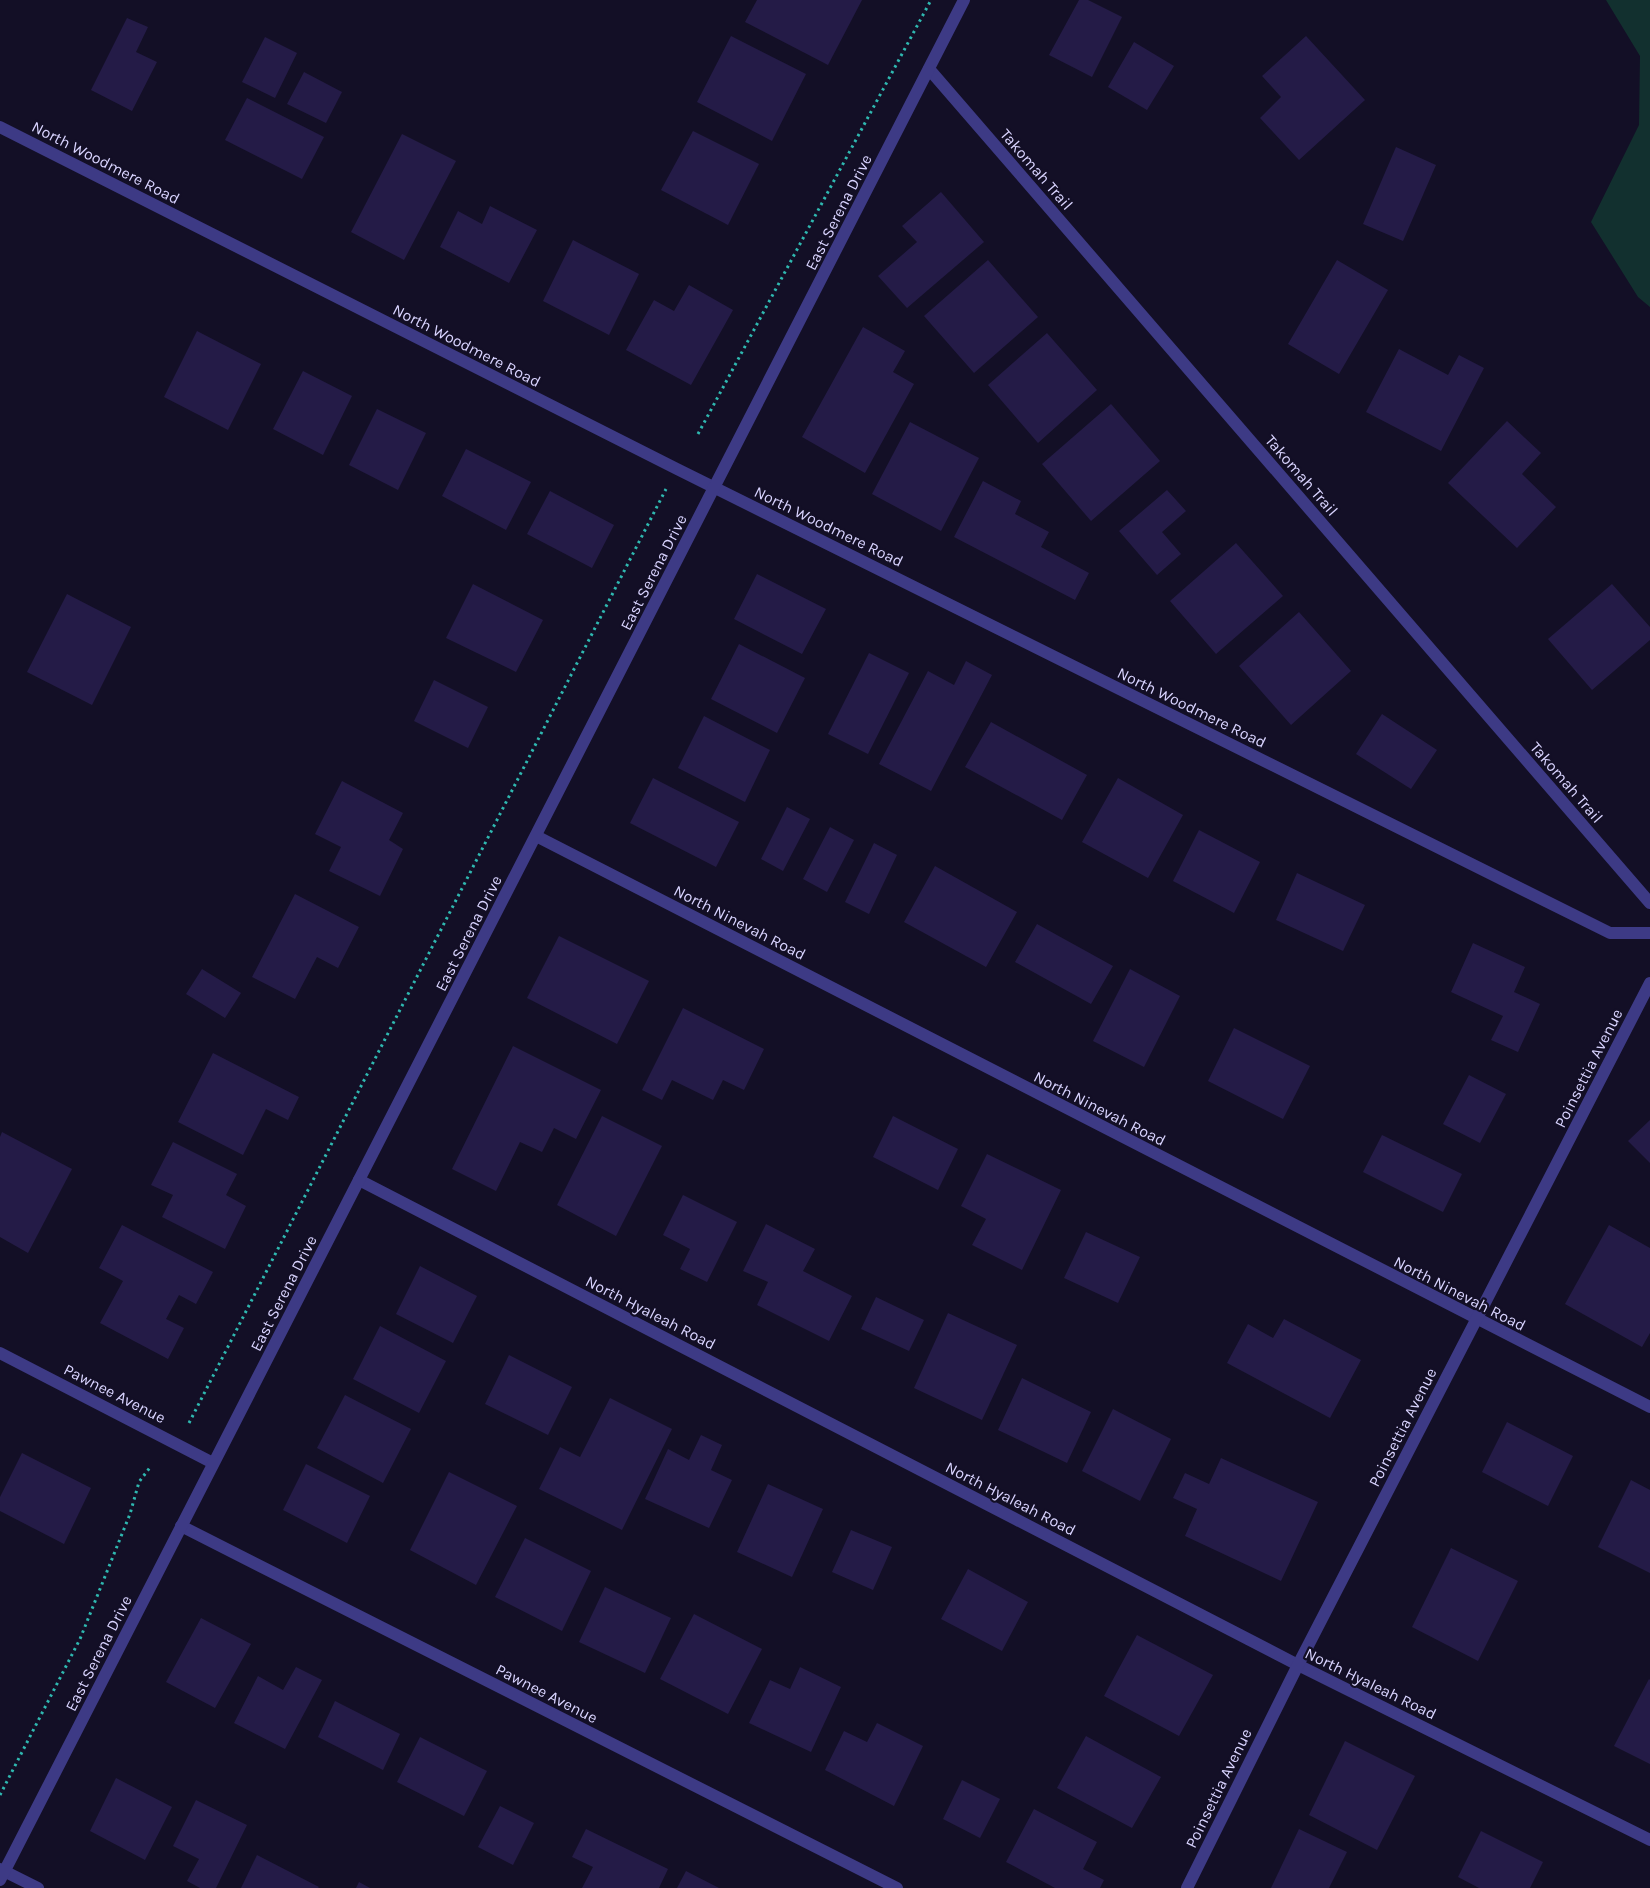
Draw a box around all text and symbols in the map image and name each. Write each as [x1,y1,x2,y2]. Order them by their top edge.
street label: North Woodmere Road [29,117,183,208]
street label: Takomah Trail [996,125,1077,214]
street label: East Serena Drive [801,151,876,273]
street label: North Woodmere Road [390,300,544,391]
street label: Takomah Trail [1261,431,1342,520]
street label: North Woodmere Road [751,482,906,571]
street label: East Serena Drive [616,511,691,633]
street label: North Woodmere Road [1114,663,1269,752]
street label: Takomah Trail [1526,738,1607,827]
street label: East Serena Drive [431,872,506,994]
street label: North Ninevah Road [671,881,809,964]
street label: Poinsettia Avenue [1550,1006,1627,1131]
street label: North Ninevah Road [1031,1067,1169,1150]
street label: East Serena Drive [246,1232,321,1354]
street label: North Ninevah Road [1391,1252,1529,1335]
street label: North Hyaleah Road [582,1271,719,1354]
street label: Pawnee Avenue [61,1360,169,1427]
street label: Poinsettia Avenue [1364,1365,1441,1490]
street label: North Hyaleah Road [942,1457,1079,1540]
street label: East Serena Drive [61,1592,136,1714]
street label: North Hyaleah Road [1302,1643,1440,1723]
street label: Pawnee Avenue [493,1660,601,1727]
street label: Poinsettia Avenue [1181,1725,1256,1851]

